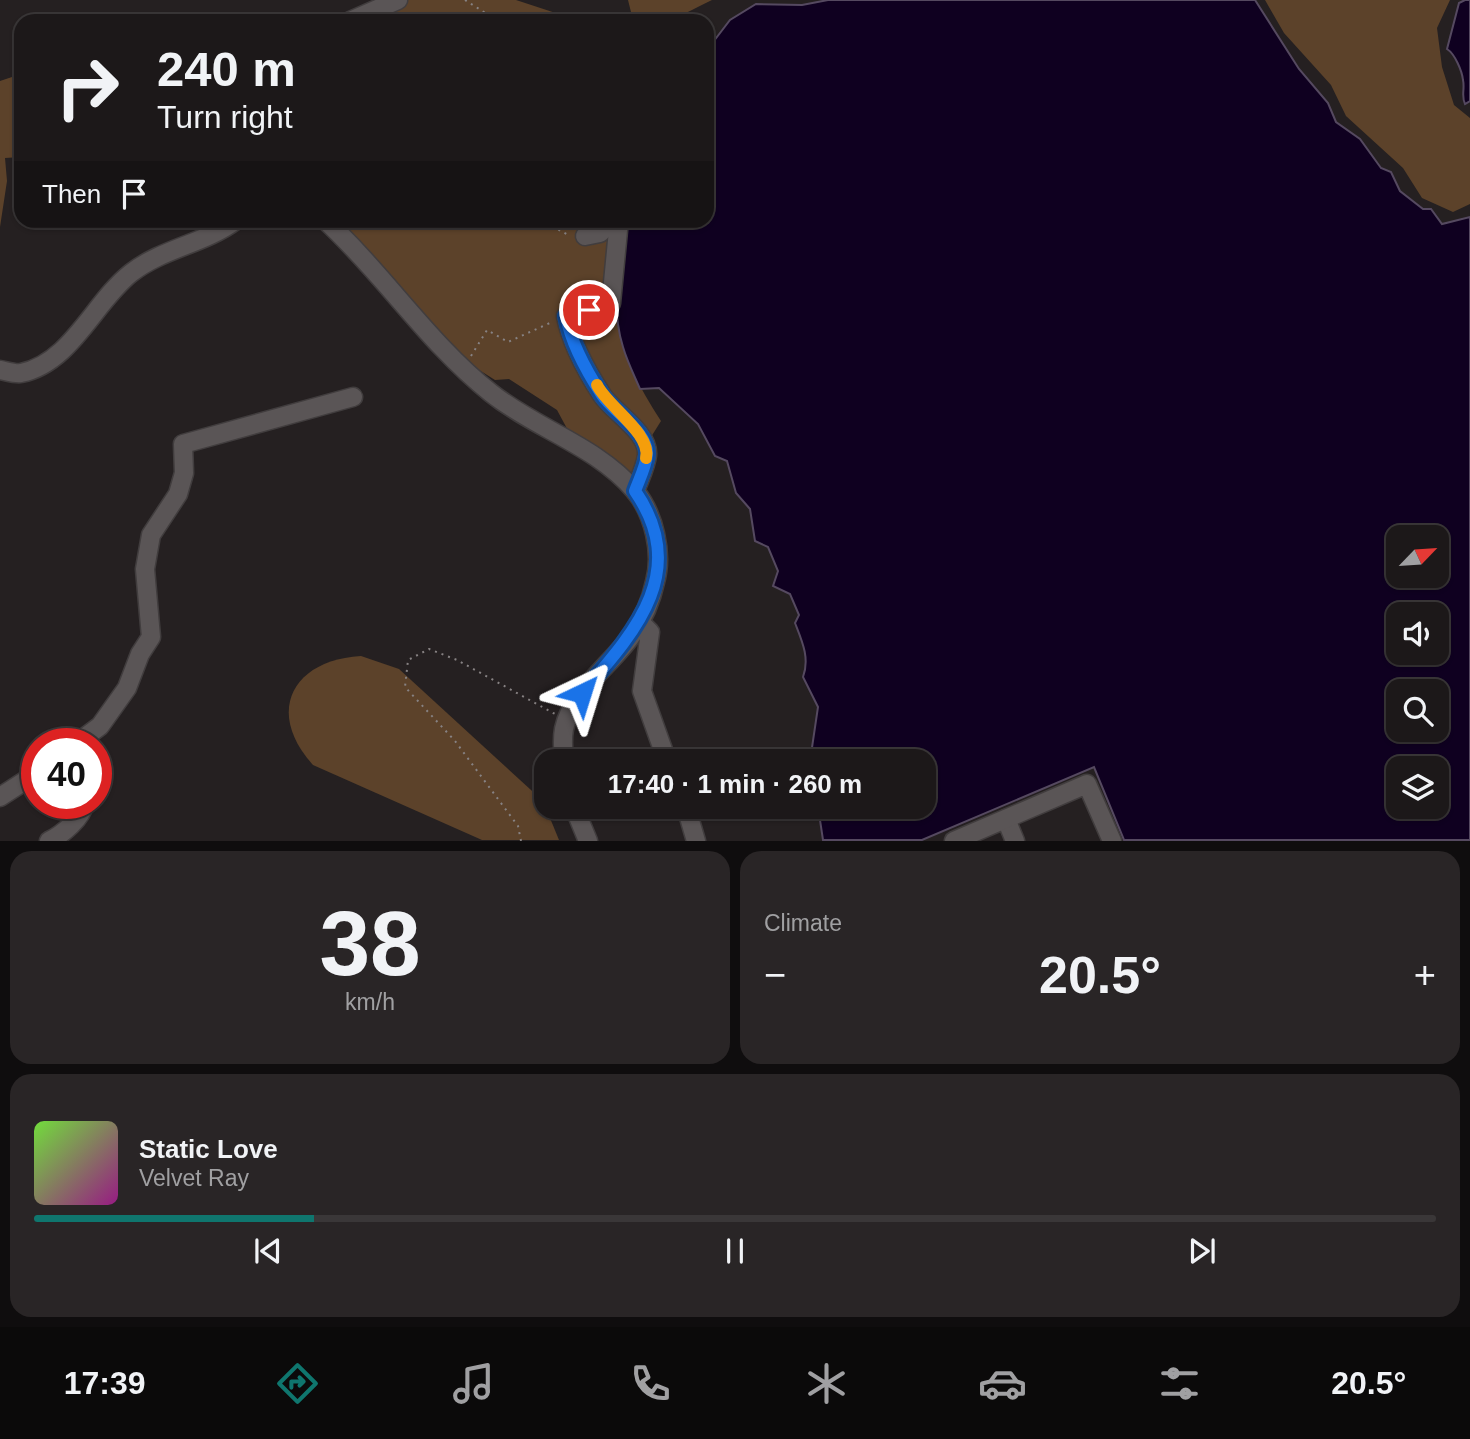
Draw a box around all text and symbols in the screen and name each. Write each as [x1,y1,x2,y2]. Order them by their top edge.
icon: right [42,42,133,133]
text: 240 m [157,42,296,96]
text: Turn right [157,99,293,135]
icon: arrive [115,175,153,213]
text: Then [42,179,101,209]
pin [559,280,619,340]
icon: arrive [570,291,608,329]
north arrow [1386,525,1449,588]
map controls [1386,525,1449,819]
button: sound [1386,602,1449,665]
position arrow [545,656,619,730]
button: search [1386,679,1449,742]
speed limit sign: 40 [21,728,112,819]
button: layers [1386,756,1449,819]
text: 17:40 · 1 min · 260 m [608,769,862,799]
text: 38 [319,893,421,994]
text: Climate [764,910,842,936]
text: 20.5° [1039,946,1161,1004]
text: − [764,954,786,996]
text: + [1414,954,1436,996]
text: km/h [345,989,395,1015]
text: Static Love [139,1134,278,1164]
text: Velvet Ray [139,1165,249,1191]
icon: previous [249,1232,287,1270]
icon: pause [716,1232,754,1270]
icon: next [1183,1232,1221,1270]
icon: directions [273,1359,322,1408]
icon: music [449,1359,498,1408]
icon: phone [626,1359,675,1408]
icon: climate [802,1359,851,1408]
icon: car [978,1359,1027,1408]
icon: filters [1155,1359,1204,1408]
text: 17:39 [64,1365,146,1401]
text: 20.5° [1331,1365,1406,1401]

